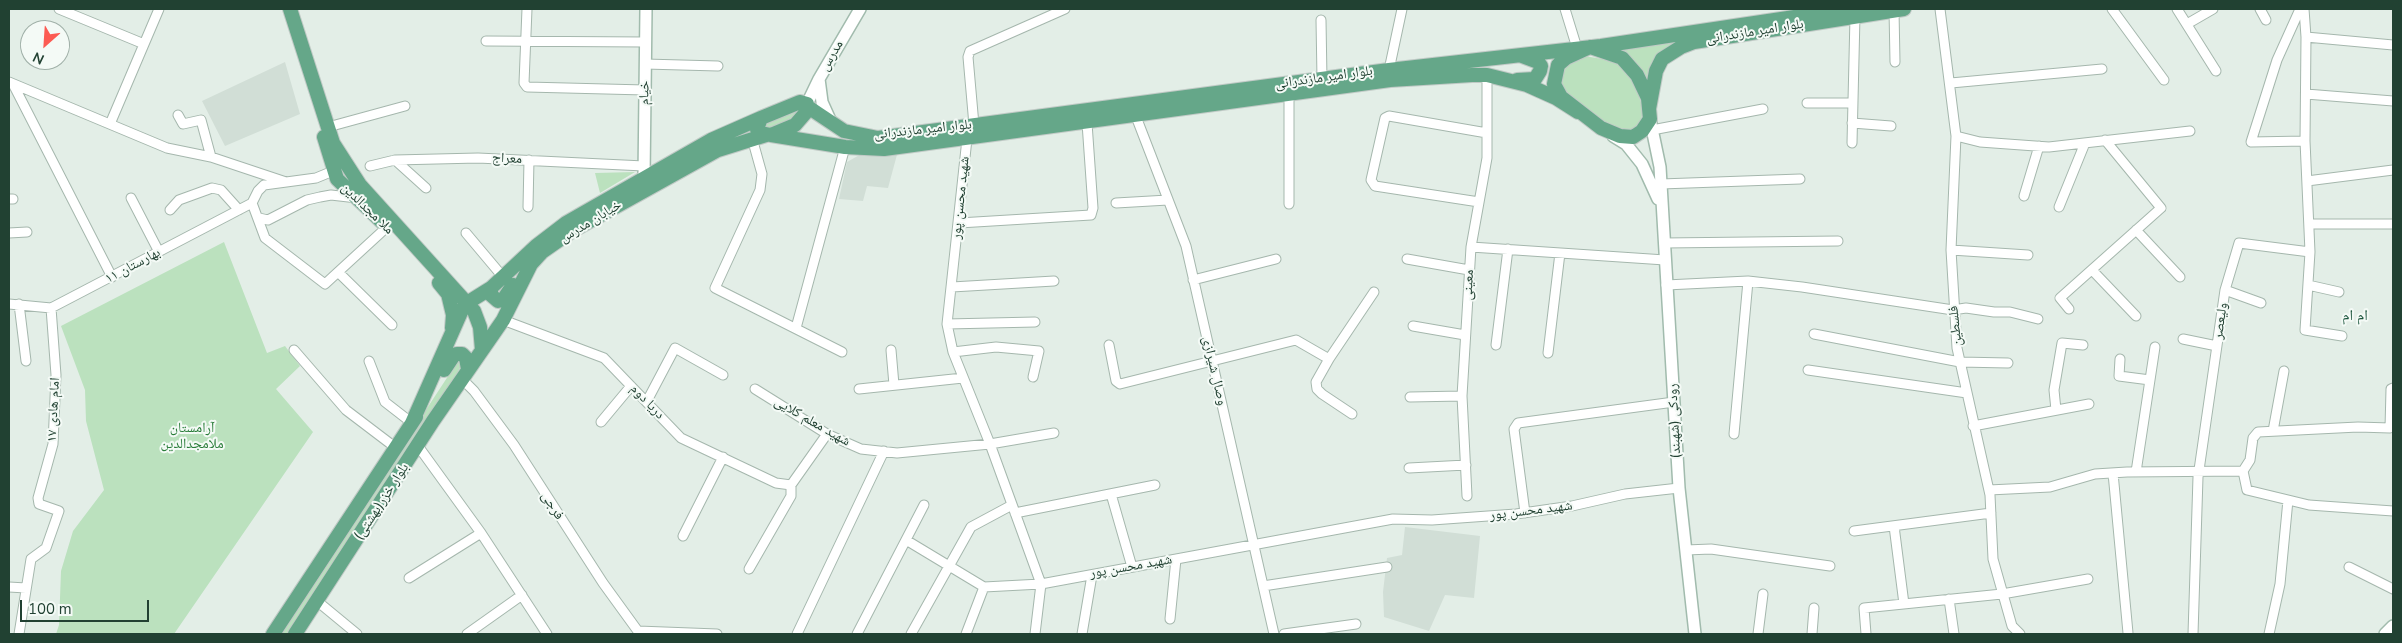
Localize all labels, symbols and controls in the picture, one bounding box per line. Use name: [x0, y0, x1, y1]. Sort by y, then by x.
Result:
street label: بلوار امیر مازندرانی: [1705, 16, 1805, 48]
north arrow: [20, 20, 70, 70]
street label: مدرس: [817, 38, 847, 74]
text: N: [30, 47, 48, 69]
street label: بلوار امیر مازندرانی: [1274, 63, 1374, 93]
street label: خیام: [636, 81, 654, 105]
street label: بلوار امیر مازندرانی: [873, 117, 973, 143]
street label: معراج: [492, 150, 522, 168]
street label: شهید محسن پور: [948, 156, 974, 240]
street label: ملا مجدالدین: [337, 180, 397, 238]
street label: خیابان مدرس: [557, 197, 625, 247]
street label: بهارستان ۱۱: [102, 244, 164, 288]
street label: معینی: [1460, 269, 1478, 301]
street label: ولیعصر: [2210, 302, 2232, 340]
street label: فلسطین: [1946, 305, 1966, 347]
district label: ام ام: [2342, 307, 2368, 325]
street label: وصال شیرازی: [1198, 335, 1230, 407]
street label: امام هادی ۱۷: [44, 377, 64, 443]
street label: دریا دوم: [626, 381, 668, 423]
street label: رودکی (شهبند): [1665, 383, 1685, 459]
street label: شهید معلم کلایی: [771, 393, 853, 451]
park label: آرامستان ملامجدالدین: [160, 421, 224, 454]
street label: بلوار خزر(بهشتی): [351, 460, 413, 544]
street label: فرجی: [537, 489, 567, 523]
street label: شهید محسن پور: [1489, 498, 1573, 524]
street label: شهید محسن پور: [1088, 551, 1174, 583]
scale bar: [22, 590, 151, 622]
text: 100 m: [28, 599, 72, 619]

